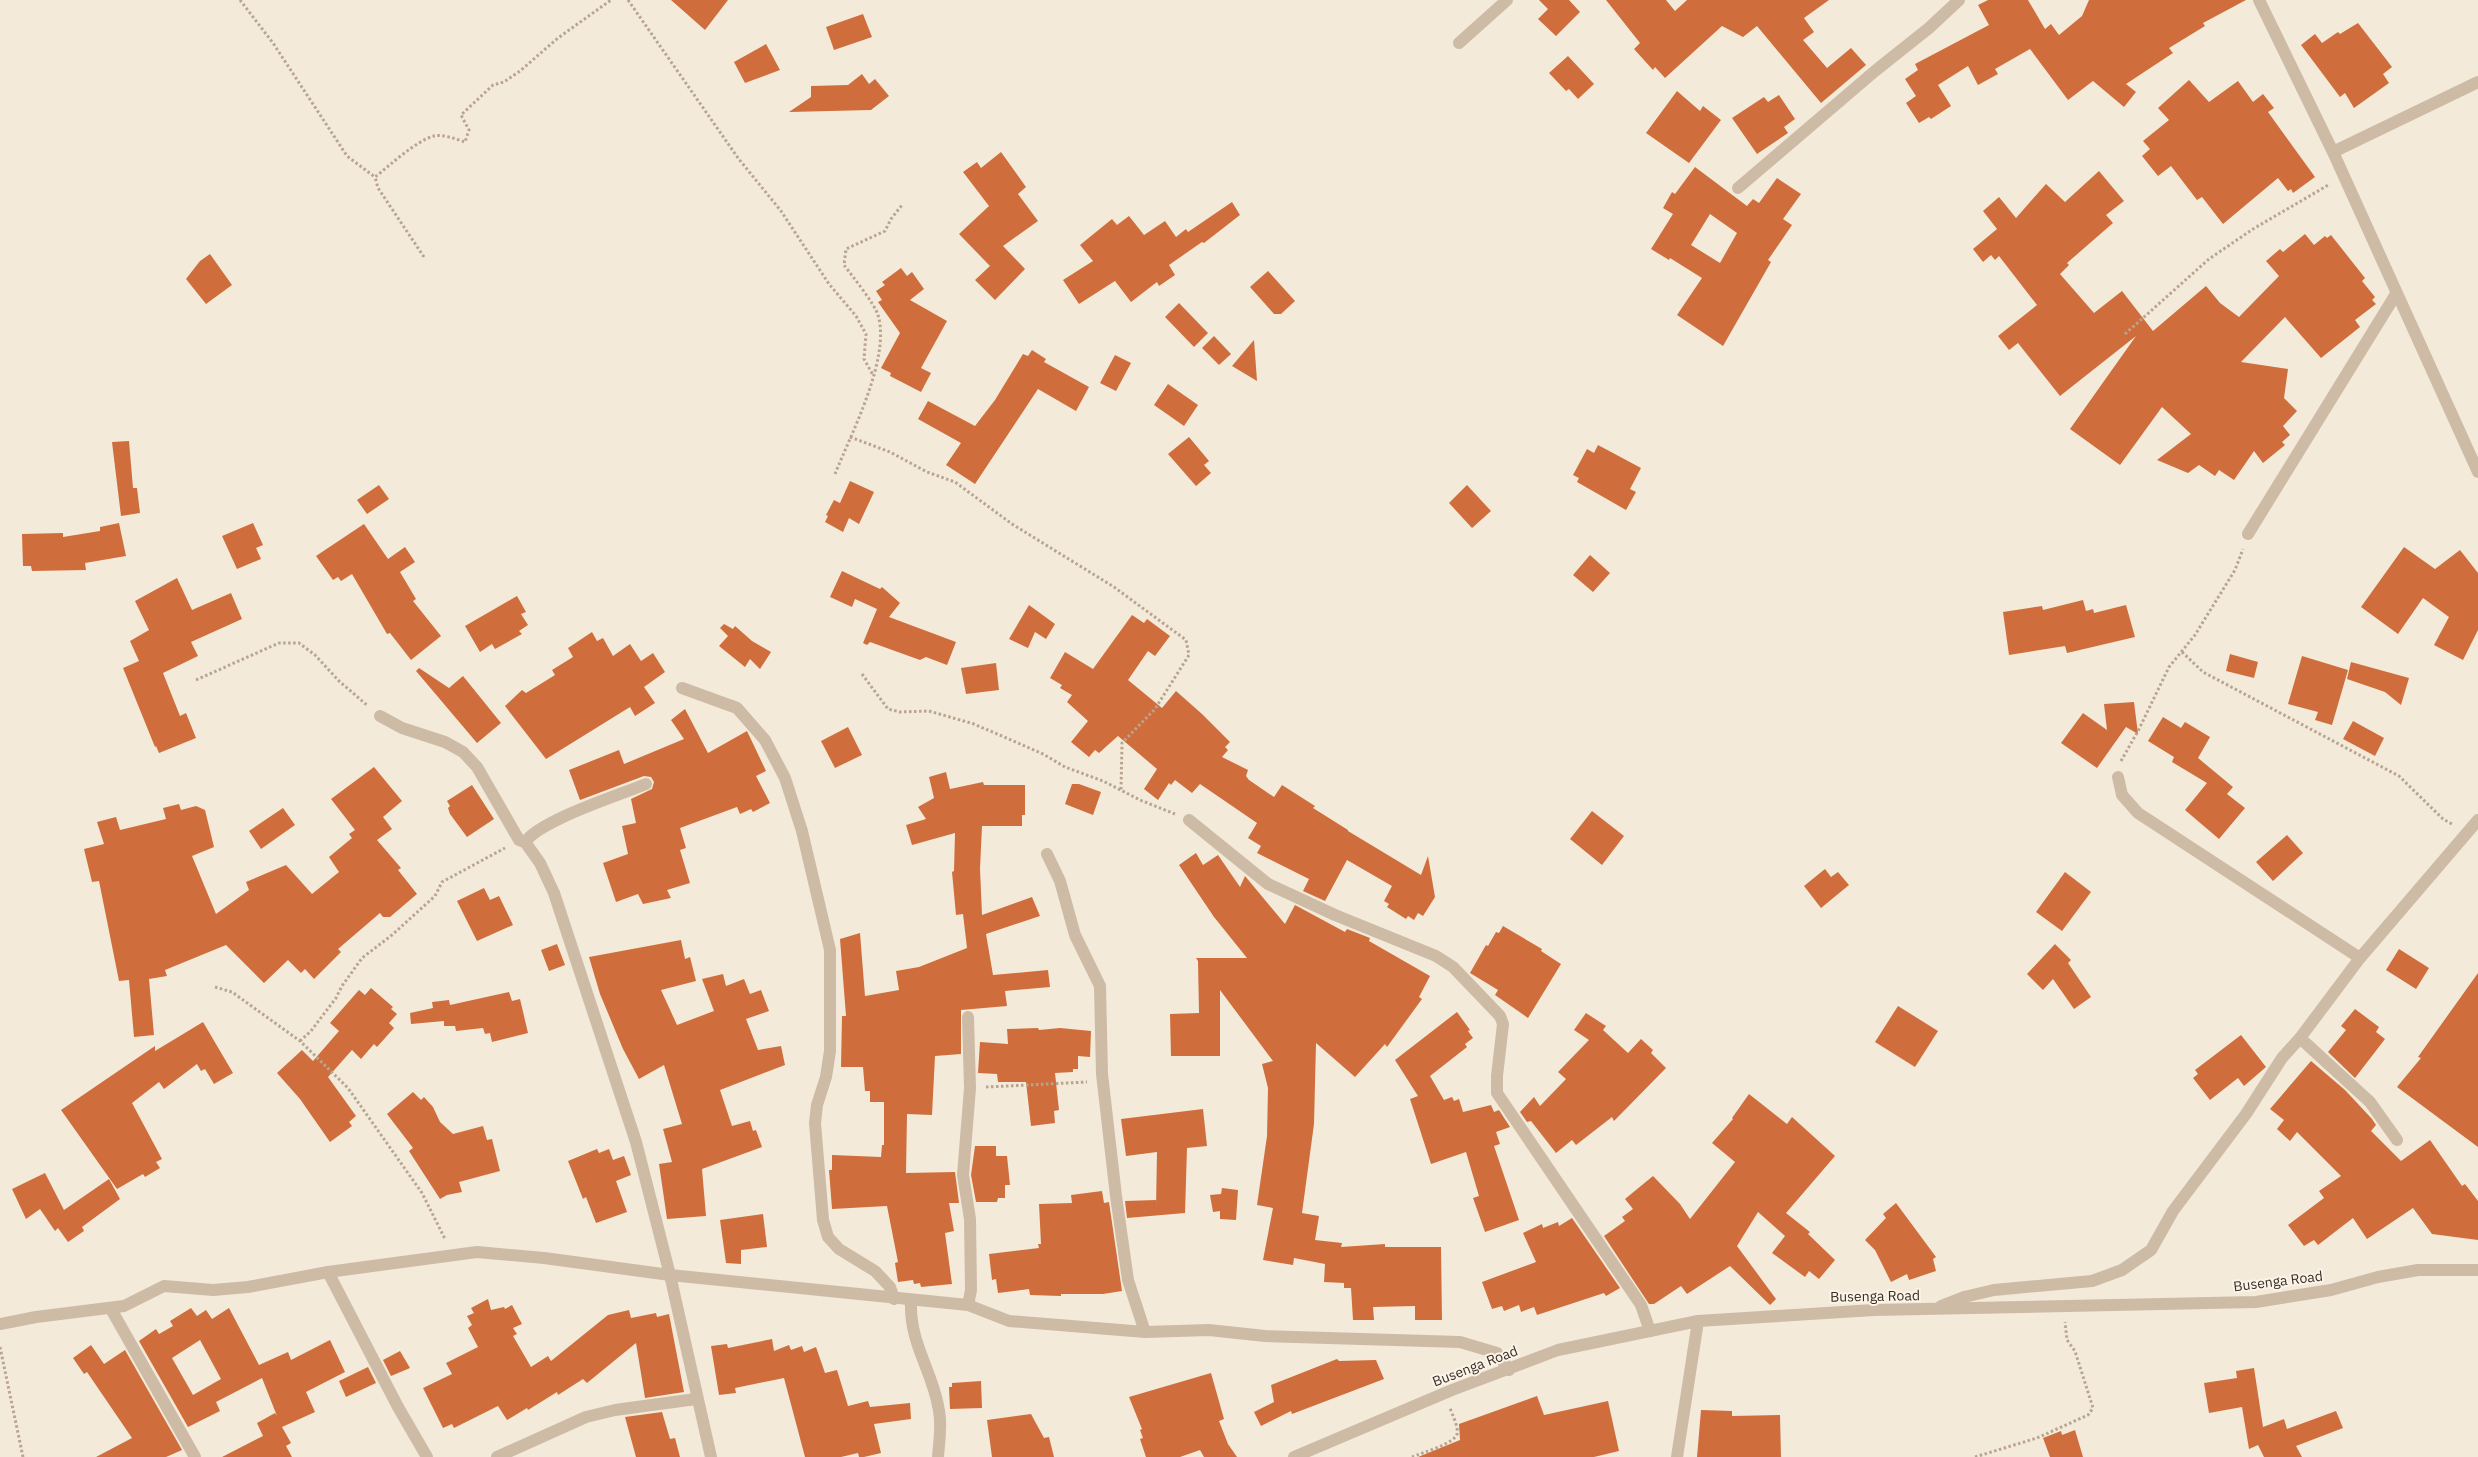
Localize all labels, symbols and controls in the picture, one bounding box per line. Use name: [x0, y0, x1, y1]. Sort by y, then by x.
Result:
street label: Busenga Road: [2232, 1267, 2324, 1295]
street label: Busenga Road: [1830, 1286, 1920, 1306]
street label: Busenga Road: [1430, 1341, 1520, 1391]

